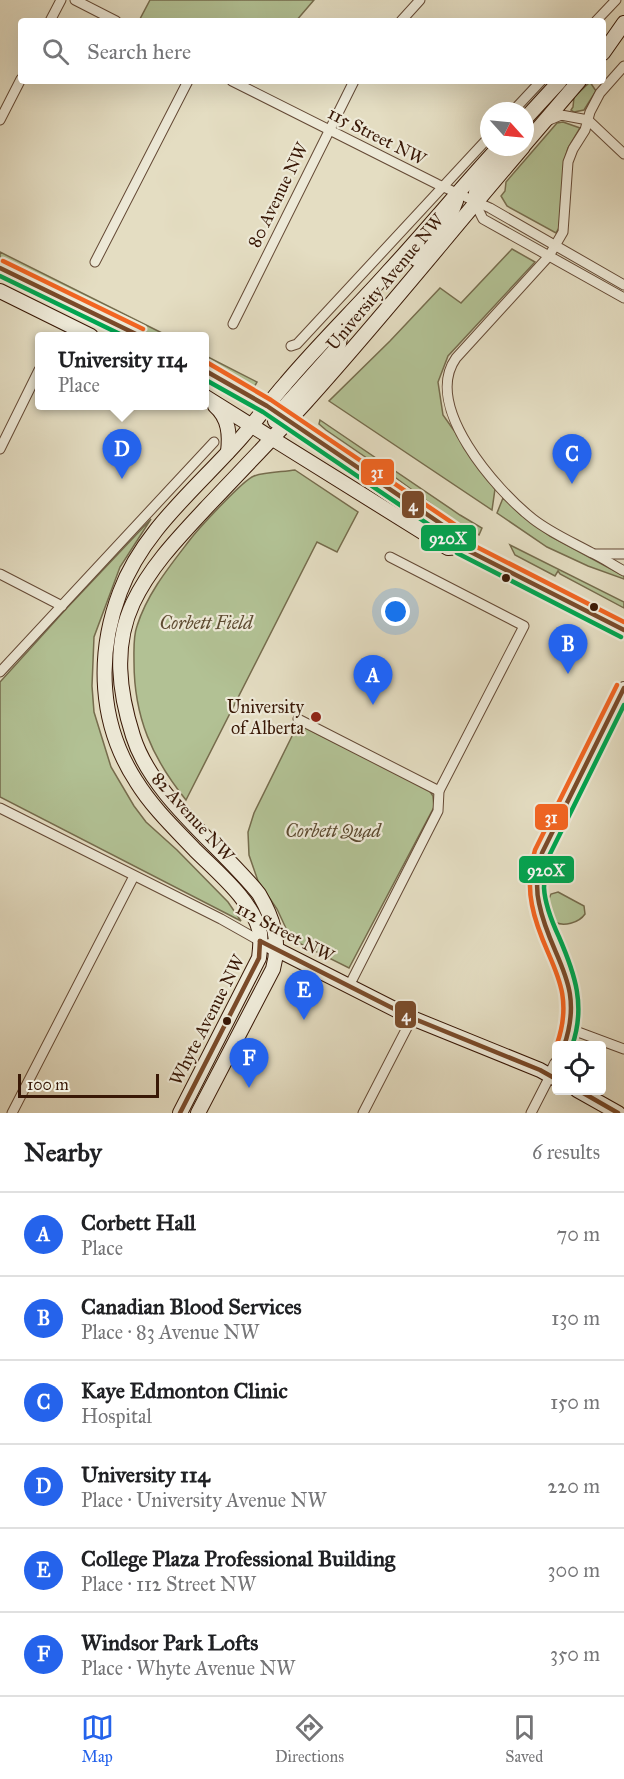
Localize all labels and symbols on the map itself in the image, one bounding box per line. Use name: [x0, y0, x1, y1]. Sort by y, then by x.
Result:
street label: 115 Street NW: [324, 102, 431, 171]
north arrow: [480, 102, 534, 156]
street label: 80 Avenue NW: [243, 138, 313, 251]
street label: University Avenue NW: [322, 209, 449, 355]
pin: D: [102, 430, 142, 479]
pin: C: [552, 434, 592, 484]
line badge: 31: [360, 458, 395, 486]
text: 31: [371, 463, 384, 483]
line badge: 4: [401, 490, 425, 519]
text: 4: [409, 496, 419, 516]
line badge: 920X: [420, 524, 477, 552]
text: 920X: [429, 529, 468, 549]
unlabelled marker: [500, 572, 512, 584]
your location: [381, 597, 410, 626]
unlabelled marker: [588, 601, 600, 613]
park label: Corbett Field: [159, 612, 254, 634]
pin: B: [548, 624, 588, 674]
pin: A: [354, 656, 392, 705]
place label: University of Alberta: [227, 696, 305, 739]
marker: University of Alberta: [309, 710, 323, 724]
street label: 82 Avenue NW: [147, 768, 239, 867]
line badge: 31: [534, 803, 569, 831]
text: 31: [545, 808, 558, 828]
park label: Corbett Quad: [285, 820, 382, 842]
line badge: 920X: [518, 855, 575, 884]
text: 920X: [527, 861, 566, 881]
street label: 112 Street NW: [232, 897, 339, 967]
street label: Whyte Avenue NW: [165, 950, 250, 1089]
pin: E: [284, 970, 324, 1020]
line badge: 4: [394, 1000, 417, 1029]
text: 4: [402, 1006, 412, 1026]
unlabelled marker: [221, 1015, 233, 1027]
pin: F: [230, 1038, 268, 1088]
scale bar: [18, 1071, 159, 1098]

